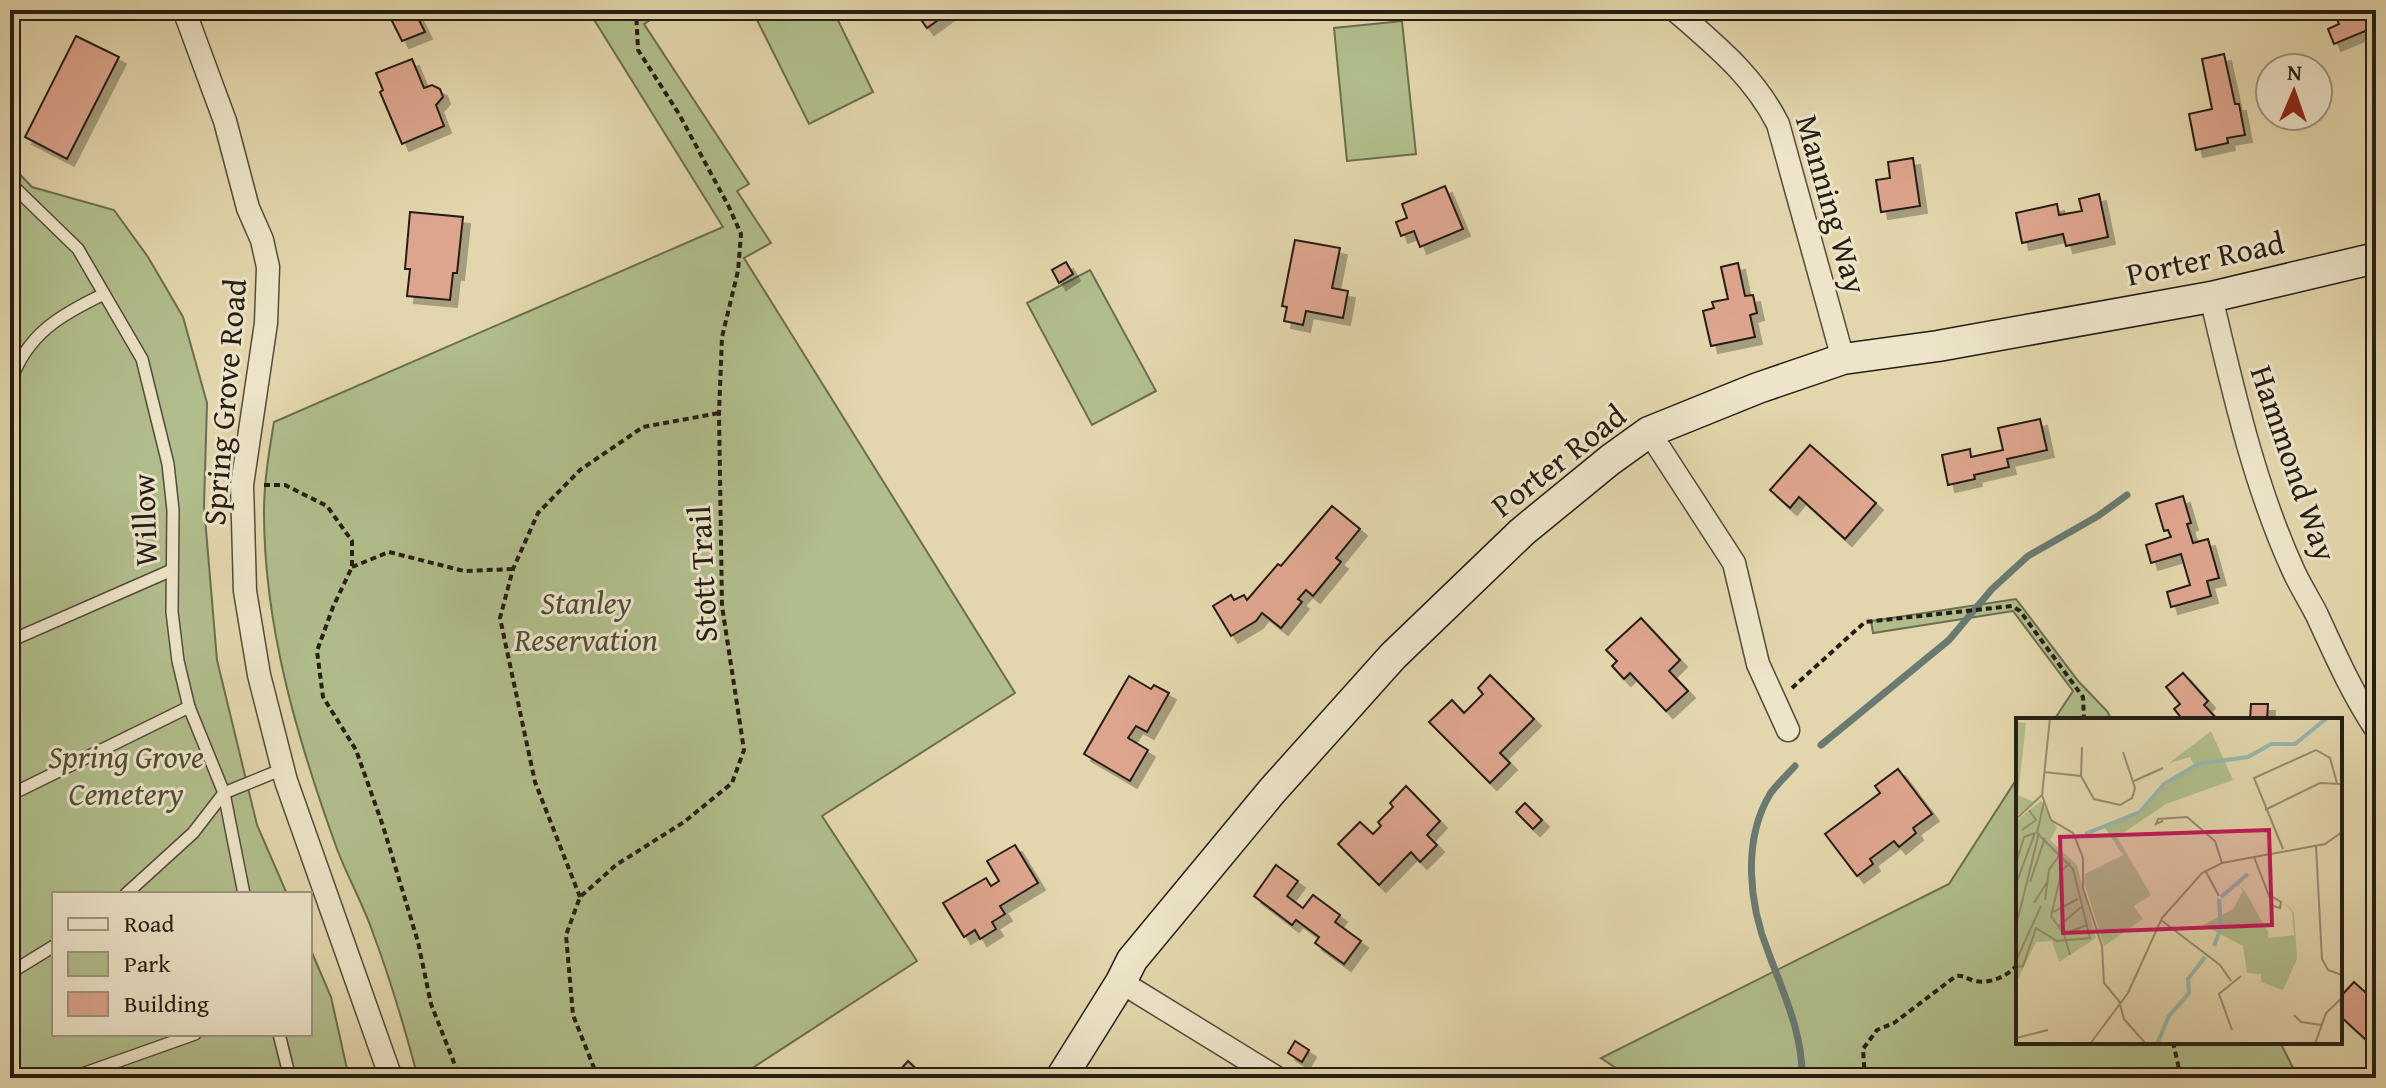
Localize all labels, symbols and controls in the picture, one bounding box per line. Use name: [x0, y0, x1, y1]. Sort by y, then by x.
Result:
north arrow: [2254, 52, 2334, 132]
text: N: [2287, 56, 2303, 88]
street label: Manning Way: [1784, 109, 1880, 299]
street label: Porter Road: [2122, 218, 2288, 298]
street label: Spring Grove Road: [190, 277, 258, 527]
street label: Hammond Way: [2239, 359, 2349, 567]
street label: Porter Road: [1480, 392, 1636, 528]
street label: Willow: [119, 473, 169, 567]
street label: Stott Trail: [675, 504, 729, 644]
park label: Stanley Reservation: [513, 579, 658, 663]
inset map: [2016, 718, 2342, 1044]
park label: Spring Grove Cemetery: [48, 733, 204, 817]
legend: [52, 892, 312, 1036]
text: Road: [124, 906, 174, 941]
text: Park: [124, 946, 171, 981]
text: Building: [124, 986, 209, 1021]

